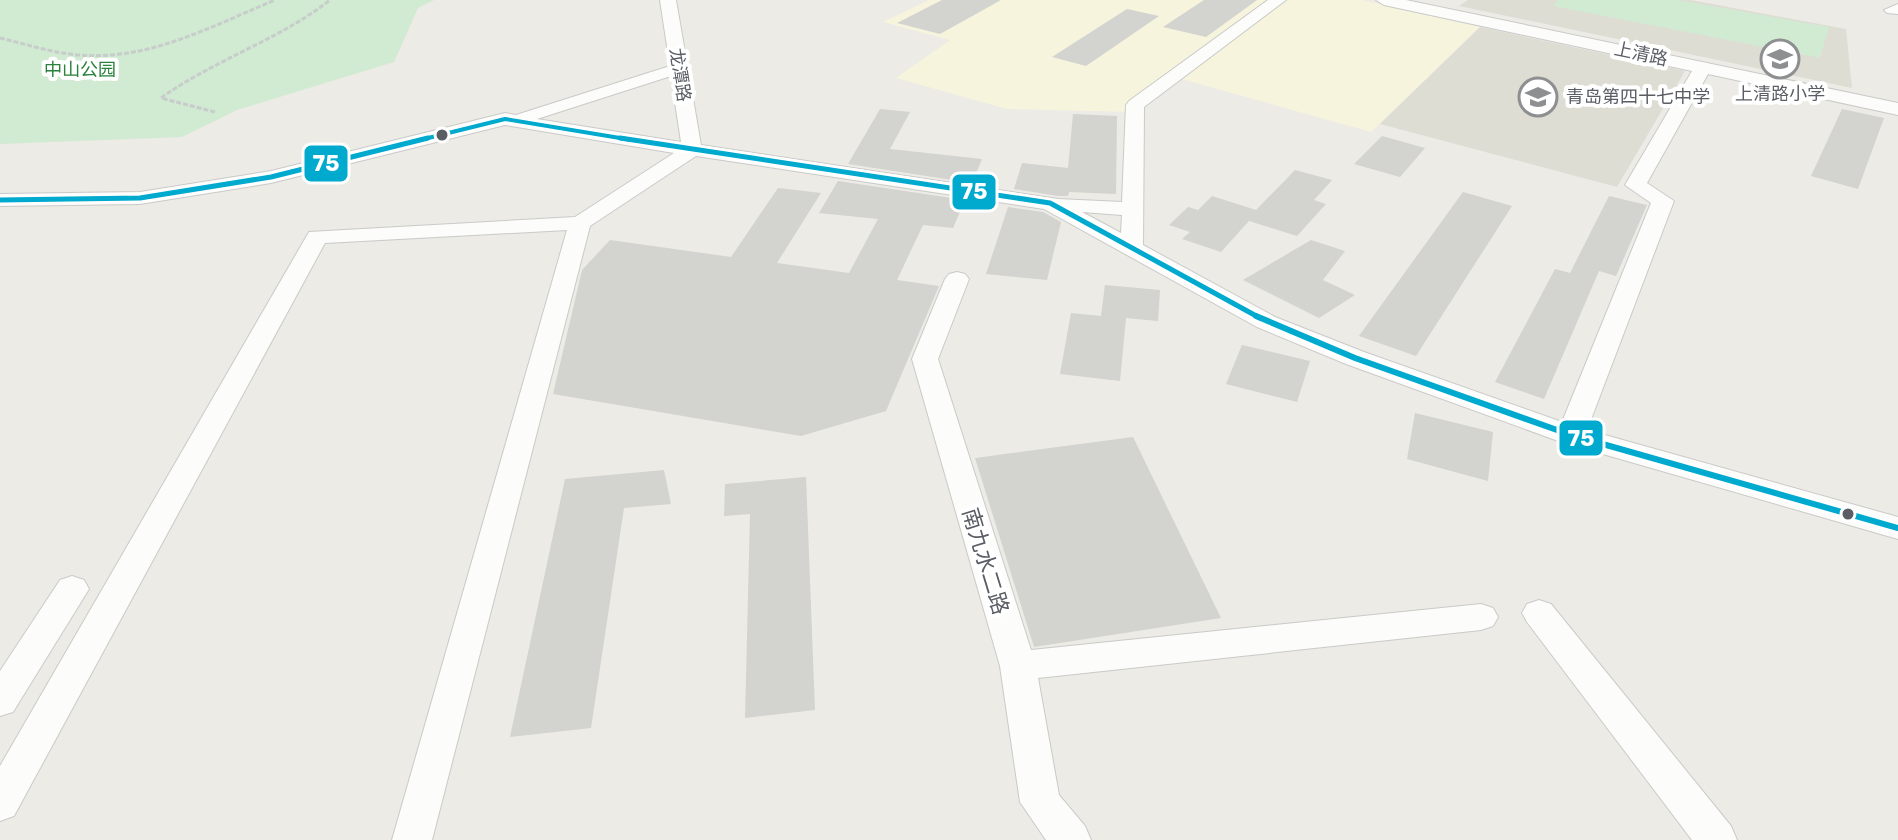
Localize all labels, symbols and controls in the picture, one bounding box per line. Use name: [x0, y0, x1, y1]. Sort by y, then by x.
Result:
street label: 上清路: [1612, 38, 1670, 70]
school or university icon: 上清路小学: [1759, 38, 1801, 80]
street label: 龙潭路: [665, 47, 695, 103]
park label: 中山公园: [44, 59, 116, 81]
school or university icon: 青岛第四十七中学: [1517, 76, 1559, 118]
place label: 上清路小学: [1735, 83, 1825, 105]
place label: 青岛第四十七中学: [1566, 86, 1710, 108]
unlabelled marker: [434, 127, 450, 143]
line badge: 75: [303, 144, 349, 183]
text: 75: [313, 150, 339, 177]
line badge: 75: [951, 173, 997, 211]
text: 75: [961, 178, 987, 205]
line badge: 75: [1558, 419, 1604, 457]
text: 75: [1568, 425, 1594, 452]
street label: 南九水二路: [957, 505, 1015, 618]
unlabelled marker: [1840, 506, 1856, 522]

